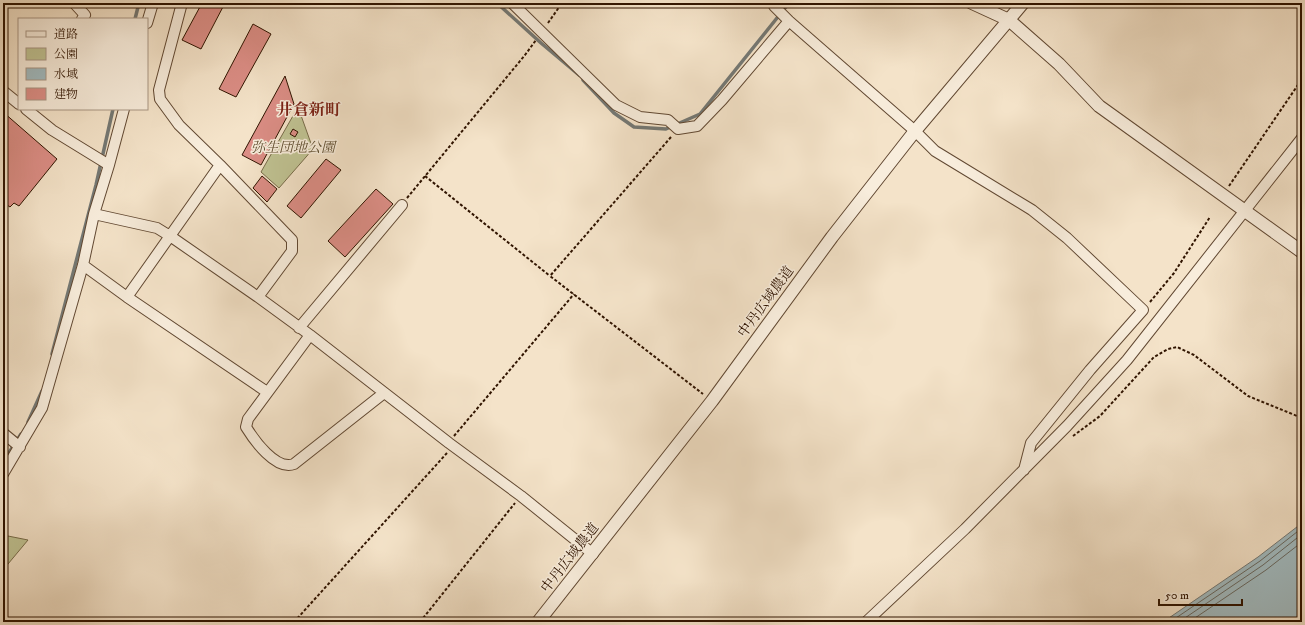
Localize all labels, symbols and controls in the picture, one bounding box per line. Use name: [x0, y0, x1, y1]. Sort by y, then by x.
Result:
legend: [18, 18, 148, 110]
text: 道路: [54, 27, 78, 42]
text: 公園: [54, 47, 78, 62]
text: 水域: [54, 67, 78, 82]
text: 建物: [54, 87, 78, 102]
district label: 井倉新町: [277, 100, 341, 120]
park label: 弥生団地公園: [251, 139, 337, 157]
street label: 中丹広域農道: [734, 263, 798, 341]
street label: 中丹広域農道: [537, 519, 603, 597]
scale bar: [1159, 581, 1242, 607]
text: 50 m: [1165, 588, 1189, 603]

